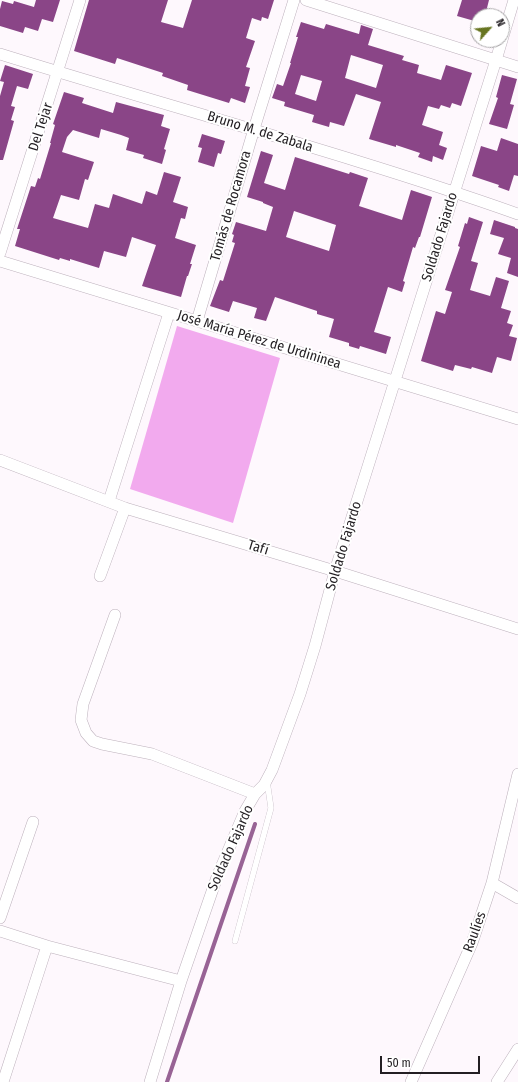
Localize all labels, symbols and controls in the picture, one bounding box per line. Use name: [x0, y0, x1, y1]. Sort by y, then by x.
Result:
north arrow: [470, 8, 510, 48]
text: N: [493, 17, 508, 29]
street label: Del Tejar: [25, 101, 57, 153]
street label: Bruno M. de Zabala: [205, 108, 315, 156]
street label: Tomás de Rocamora: [207, 149, 255, 263]
street label: Soldado Fajardo: [418, 190, 462, 284]
street label: José María Pérez de Urdininea: [175, 307, 343, 373]
street label: Soldado Fajardo: [322, 499, 366, 593]
street label: Tafí: [245, 537, 271, 559]
street label: Soldado Fajardo: [205, 802, 257, 894]
street label: Raulíes: [460, 909, 490, 955]
scale bar: [382, 1048, 482, 1074]
text: 50 m: [387, 1056, 411, 1070]

